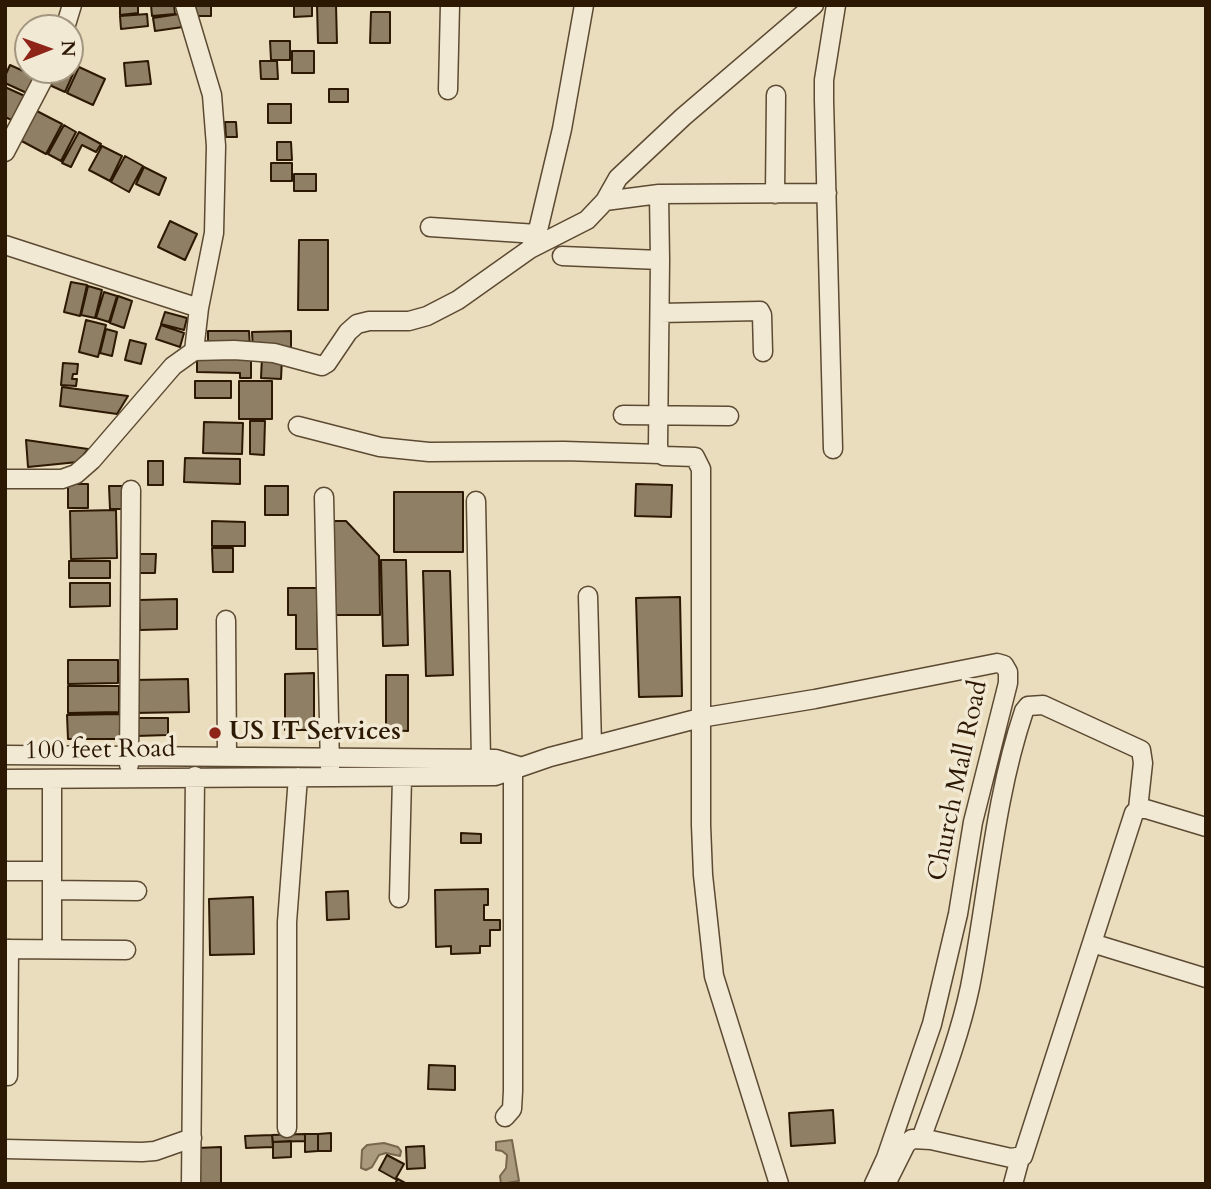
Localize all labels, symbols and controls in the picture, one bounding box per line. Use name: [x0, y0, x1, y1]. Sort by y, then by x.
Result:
north arrow: [14, 14, 84, 84]
text: N: [55, 40, 81, 57]
street label: Church Mall Road: [923, 678, 995, 884]
place label: US IT Services: [229, 717, 401, 749]
marker: US IT Services: [207, 725, 223, 741]
street label: 100 feet Road: [24, 734, 176, 768]

